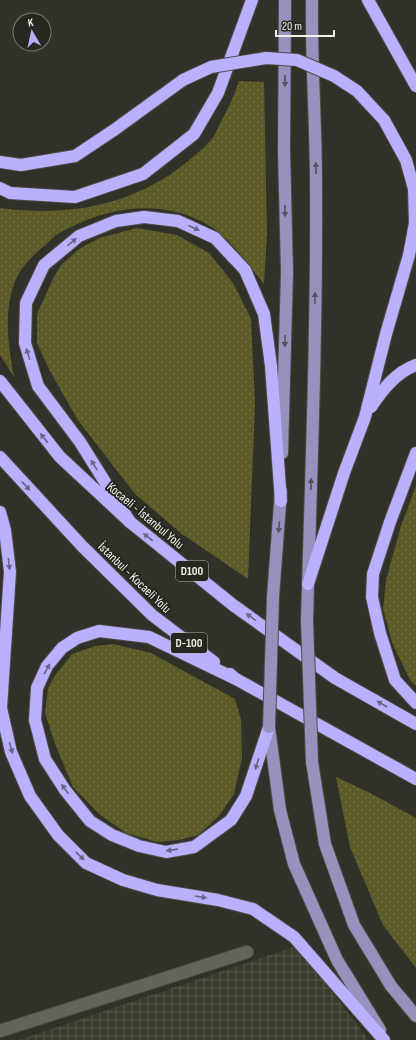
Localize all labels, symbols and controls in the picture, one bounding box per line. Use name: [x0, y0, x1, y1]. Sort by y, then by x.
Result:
north arrow: [12, 12, 52, 52]
scale bar: [276, 12, 334, 38]
text: K: [27, 16, 35, 29]
text: 20 m: [282, 19, 302, 34]
one-way arrow: [282, 75, 288, 88]
one-way arrow: [313, 161, 319, 174]
one-way arrow: [282, 205, 289, 217]
one-way arrow: [189, 225, 200, 231]
one-way arrow: [66, 238, 77, 246]
one-way arrow: [312, 291, 318, 304]
one-way arrow: [282, 335, 288, 348]
one-way arrow: [25, 348, 31, 360]
one-way arrow: [40, 432, 49, 443]
one-way arrow: [90, 460, 98, 470]
street label: Kocaeli - İstanbul Yolu: [104, 478, 188, 553]
one-way arrow: [307, 478, 314, 490]
one-way arrow: [21, 481, 31, 491]
one-way arrow: [275, 521, 282, 533]
one-way arrow: [143, 532, 154, 541]
street label: İstanbul - Kocaeli Yolu: [94, 538, 175, 617]
one-way arrow: [6, 558, 12, 570]
road number: D100: [176, 561, 208, 581]
one-way arrow: [245, 613, 256, 621]
road number: D-100: [171, 633, 207, 653]
one-way arrow: [43, 663, 50, 675]
one-way arrow: [376, 701, 388, 708]
one-way arrow: [8, 743, 14, 755]
one-way arrow: [254, 758, 260, 770]
one-way arrow: [61, 784, 69, 794]
one-way arrow: [166, 847, 178, 853]
one-way arrow: [75, 852, 85, 861]
one-way arrow: [195, 894, 207, 900]

